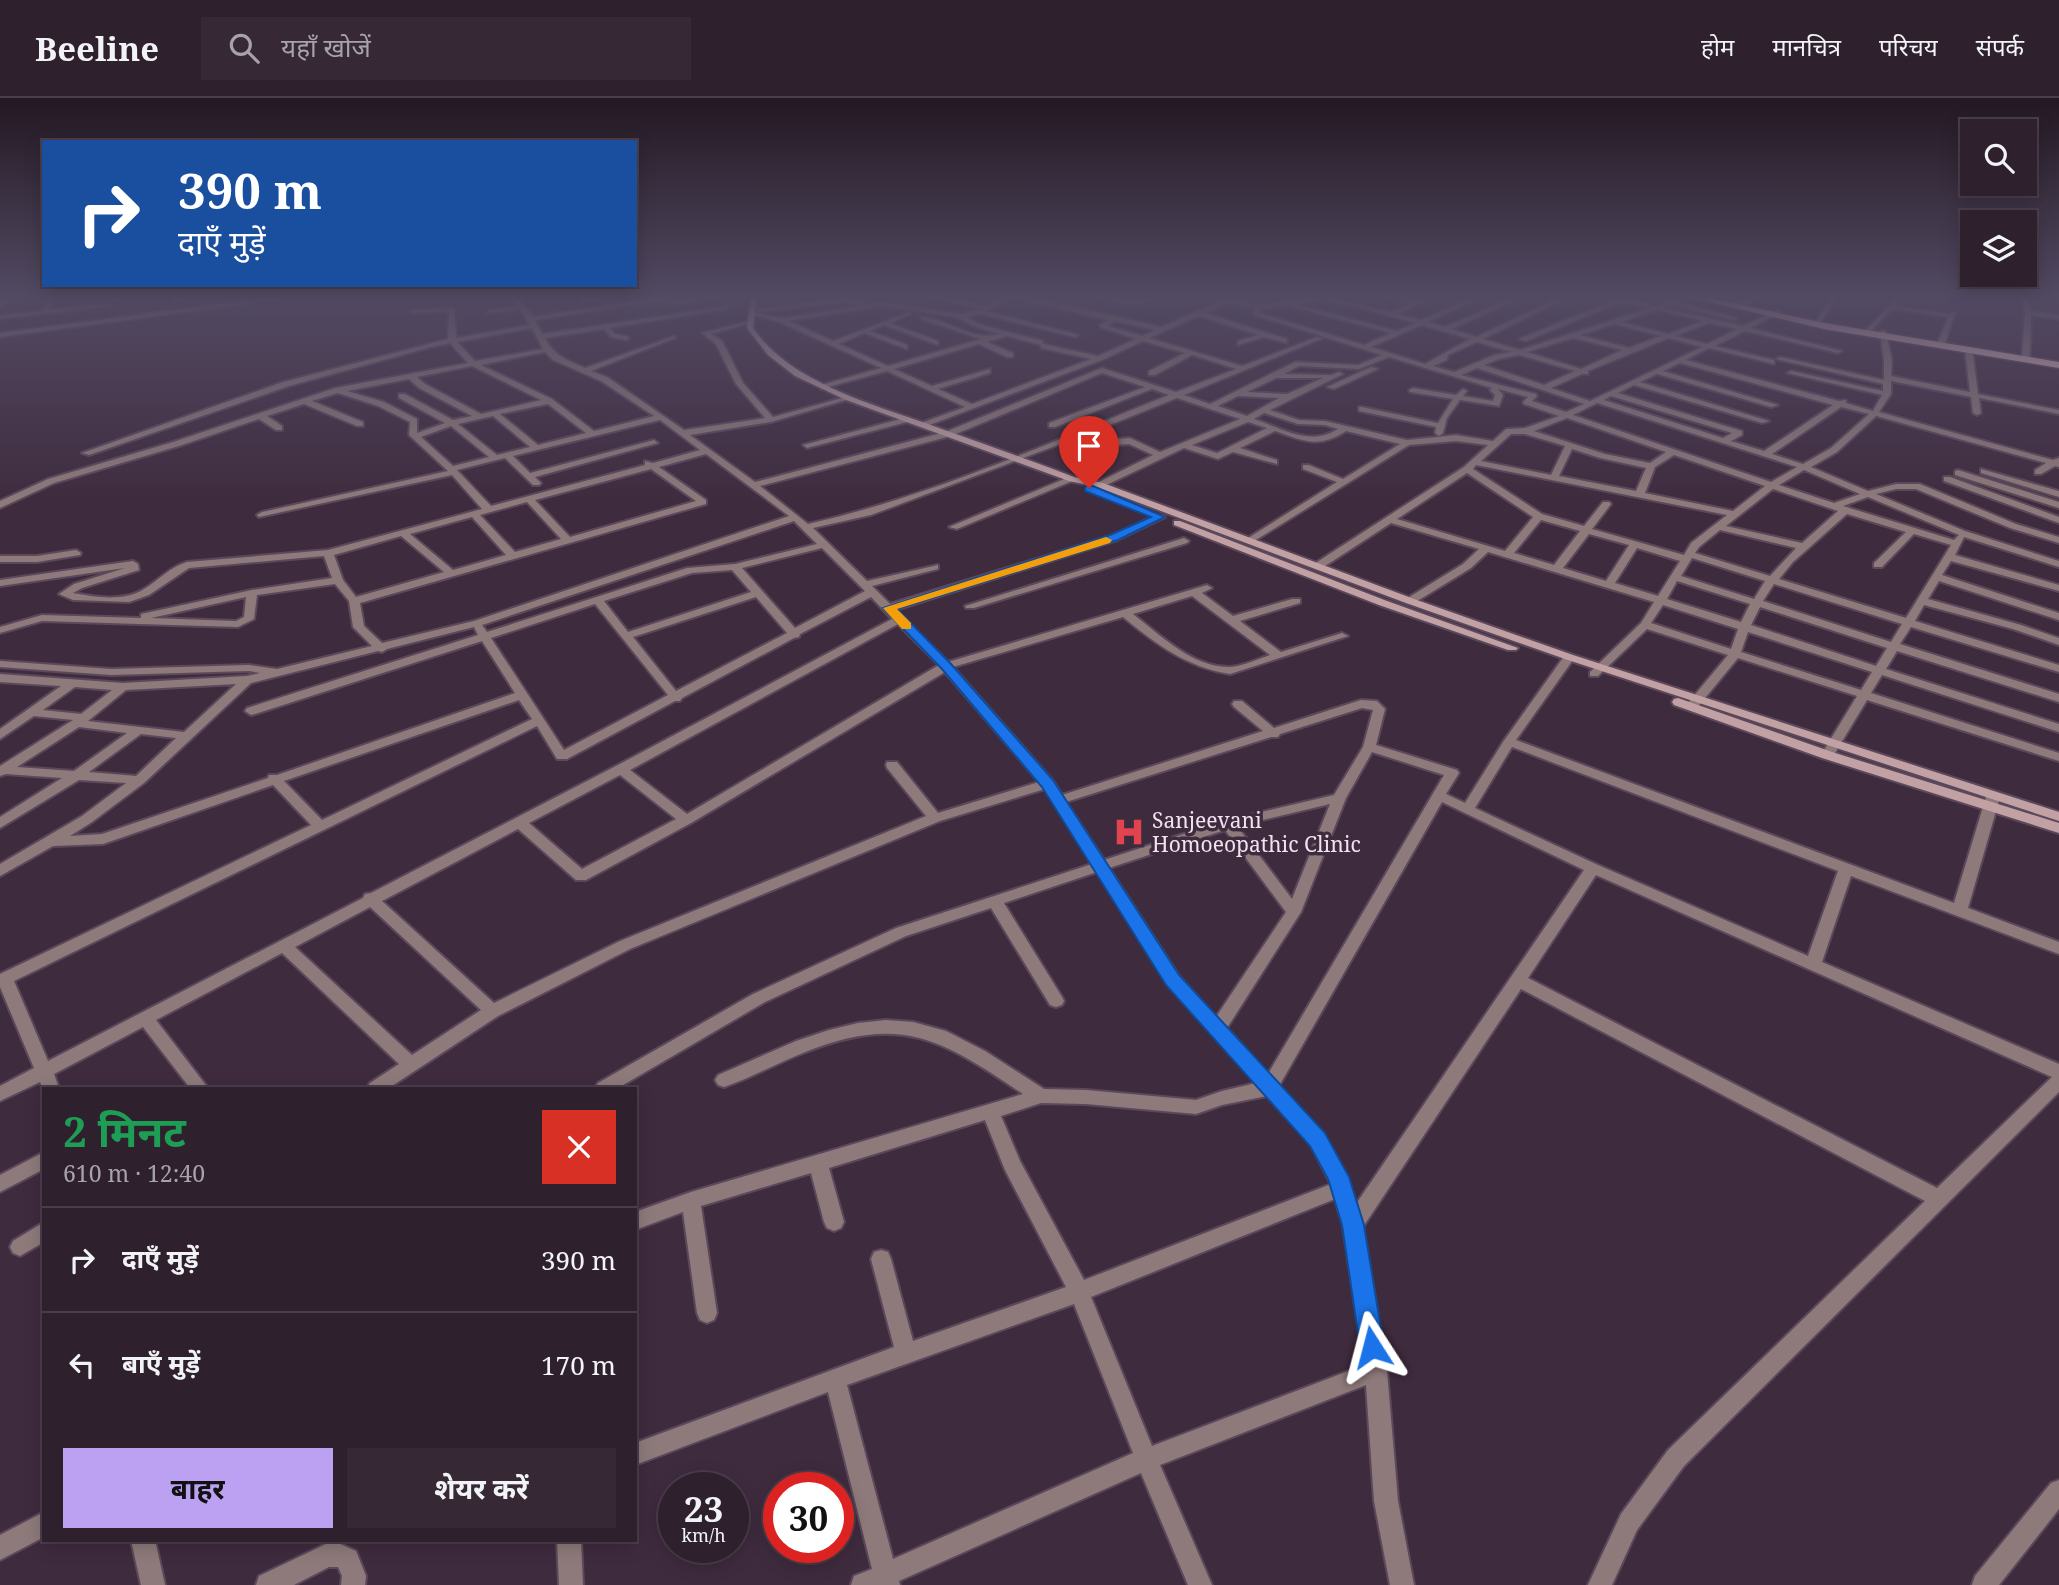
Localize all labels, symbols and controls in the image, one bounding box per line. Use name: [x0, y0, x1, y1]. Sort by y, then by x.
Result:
search box: [201, 17, 691, 80]
text: Beeline: [35, 26, 159, 71]
icon: search: [225, 29, 263, 67]
text: यहाँ खोजें: [281, 29, 371, 65]
text: होम: [1701, 30, 1734, 63]
text: मानचित्र: [1772, 30, 1841, 63]
text: परिचय: [1879, 30, 1938, 63]
text: संपर्क: [1976, 30, 2024, 63]
map controls: [1960, 119, 2037, 287]
button: search: [1960, 119, 2037, 196]
text: 390 m: [178, 157, 322, 223]
icon: right: [63, 168, 154, 259]
button: layers: [1960, 210, 2037, 287]
text: दाएँ मुड़ें: [178, 220, 266, 263]
pin: [1059, 416, 1119, 488]
icon: arrive: [1070, 427, 1108, 465]
place label: Sanjeevani Homoeopathic Clinic: [1152, 806, 1361, 858]
hospital icon: Sanjeevani Homoeopathic Clinic: [1112, 815, 1146, 849]
text: 2 मिनट: [63, 1102, 186, 1159]
button: close: [542, 1110, 616, 1184]
text: 610 m · 12:40: [63, 1157, 205, 1189]
text: दाएँ मुड़ें: [122, 1240, 199, 1276]
icon: right: [63, 1241, 101, 1279]
text: 390 m: [541, 1242, 616, 1278]
position arrow: [1335, 1310, 1409, 1384]
text: बाएँ मुड़ें: [122, 1345, 200, 1381]
icon: left: [63, 1346, 101, 1384]
text: 170 m: [541, 1347, 616, 1383]
button: बाहर: [63, 1448, 333, 1528]
button: शेयर करें: [347, 1448, 616, 1528]
speed limit sign: 30: [763, 1472, 854, 1563]
text: 23: [684, 1485, 723, 1532]
text: km/h: [681, 1523, 726, 1547]

